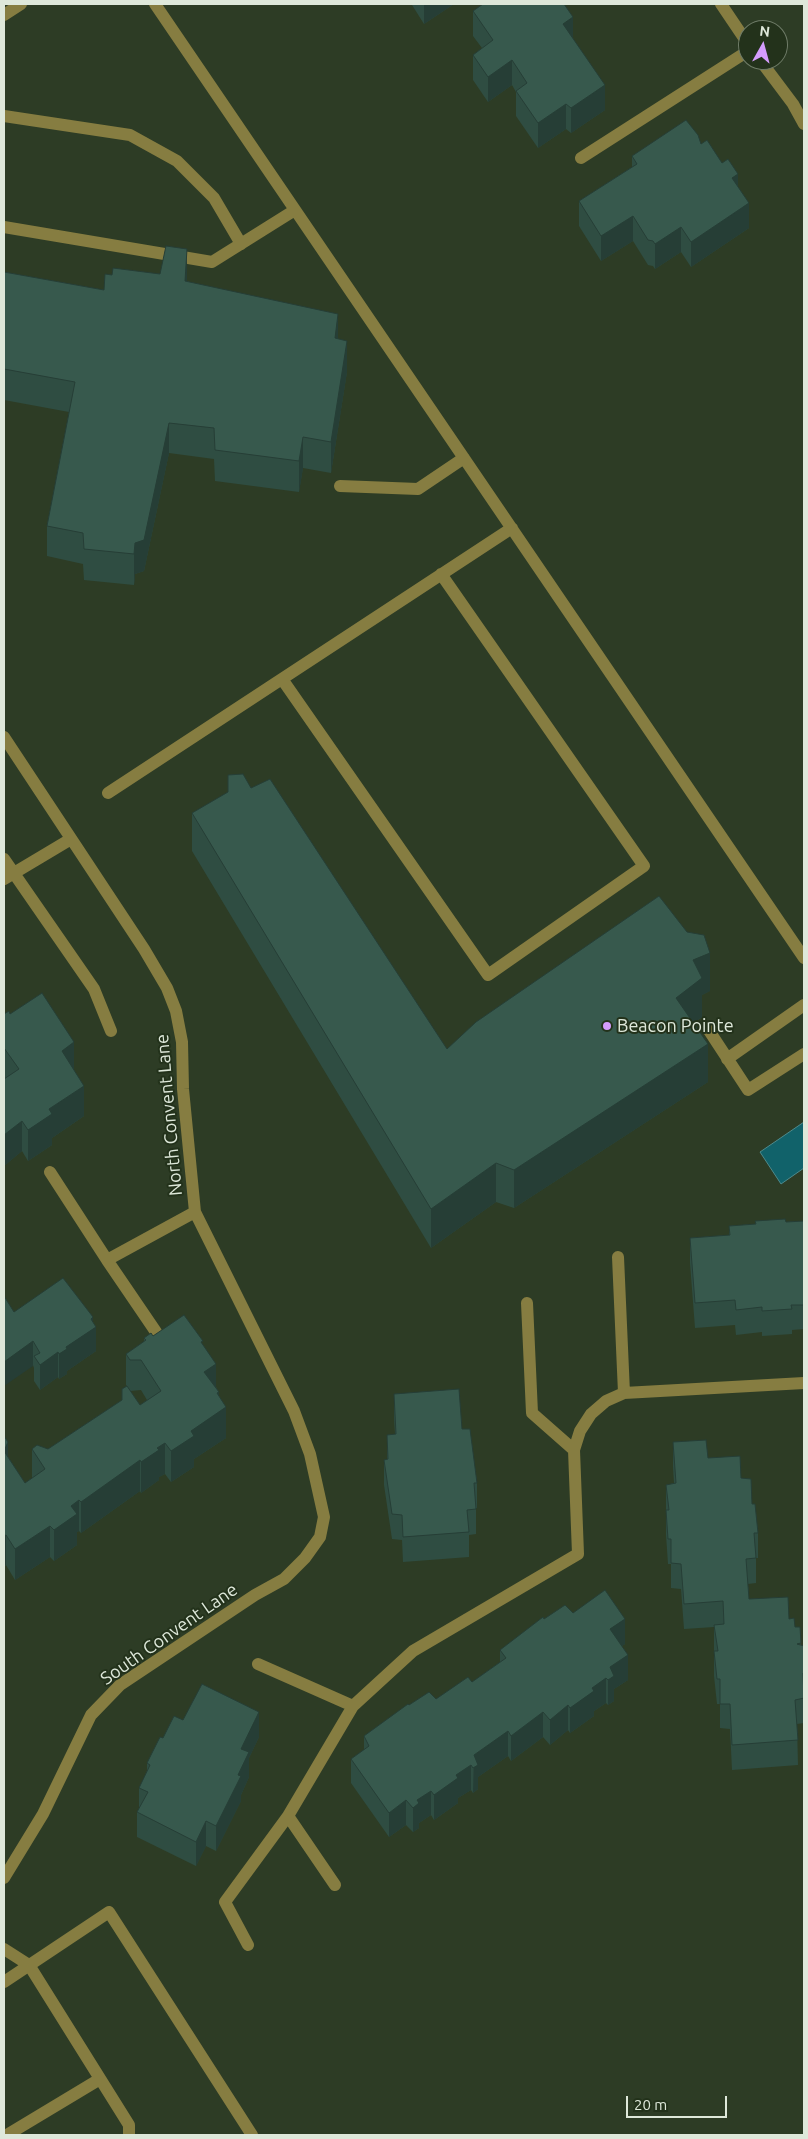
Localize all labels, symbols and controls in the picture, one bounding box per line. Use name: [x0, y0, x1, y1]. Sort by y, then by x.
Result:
north arrow: [738, 20, 788, 70]
text: N: [759, 23, 771, 40]
place label: Beacon Pointe: [617, 1015, 734, 1037]
marker: Beacon Pointe: [601, 1020, 613, 1032]
street label: North Convent Lane: [151, 1033, 187, 1197]
street label: South Convent Lane: [96, 1579, 242, 1689]
scale bar: [628, 2086, 729, 2118]
text: 20 m: [634, 2096, 667, 2113]

